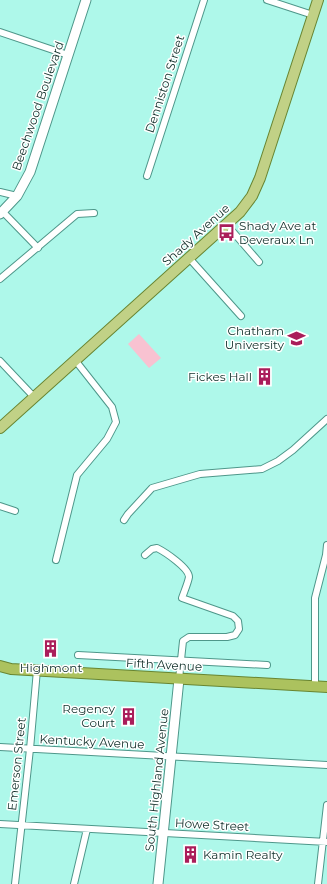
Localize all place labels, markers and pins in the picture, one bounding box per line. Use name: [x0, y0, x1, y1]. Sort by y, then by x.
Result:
place label: Shady Ave at Deveraux Ln: [239, 218, 316, 247]
bus stop icon: Shady Ave at Deveraux Ln: [216, 223, 236, 243]
place label: Chatham University: [225, 323, 284, 352]
school or university icon: Chatham University: [287, 328, 307, 348]
building icon: Fickes Hall: [255, 367, 275, 387]
place label: Fickes Hall: [188, 369, 252, 384]
building icon: Highmont: [41, 639, 61, 659]
place label: Highmont: [20, 660, 82, 675]
place label: Regency Court: [62, 701, 115, 730]
building icon: Regency Court: [118, 706, 138, 726]
building icon: Kamin Realty: [180, 845, 200, 865]
place label: Kamin Realty: [203, 847, 283, 862]

